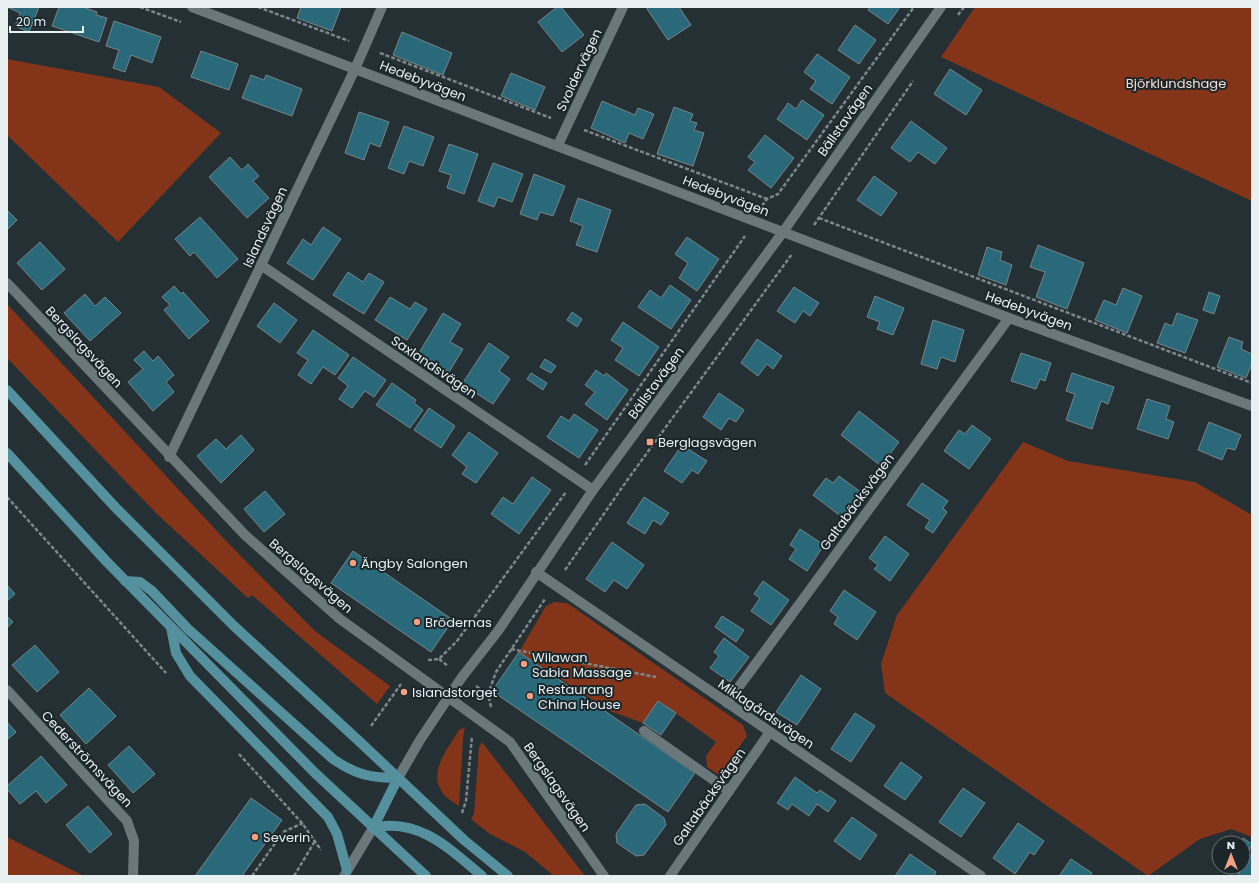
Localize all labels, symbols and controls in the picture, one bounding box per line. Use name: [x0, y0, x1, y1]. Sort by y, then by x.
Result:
scale bar: [10, 8, 83, 34]
text: 20 m: [16, 13, 46, 30]
street label: Svoldervägen: [552, 25, 606, 115]
street label: Hedebyvägen: [377, 56, 469, 106]
park label: Björklundshage: [1126, 74, 1226, 93]
street label: Bällstavägen: [813, 80, 877, 160]
street label: Hedebyvägen: [680, 171, 772, 221]
street label: Islandsvägen: [238, 184, 292, 270]
street label: Hedebyvägen: [983, 286, 1075, 336]
street label: Bergslagsvägen: [41, 302, 127, 392]
street label: Saxlandsvägen: [387, 331, 481, 403]
street label: Bällstavägen: [623, 343, 689, 423]
place label: Berglagsvägen: [658, 433, 756, 452]
marker: Berglagsvägen: [645, 437, 655, 447]
street label: Galtabäcksvägen: [815, 450, 899, 554]
street label: Bergslagsvägen: [265, 534, 357, 618]
place label: Ängby Salongen: [361, 554, 468, 573]
marker: Ängby Salongen: [348, 558, 358, 568]
place label: Brödernas: [425, 613, 492, 632]
marker: Brödernas: [412, 617, 422, 627]
place label: Wilawan Sabia Massage: [532, 648, 632, 682]
marker: Wilawan Sabia Massage: [519, 659, 529, 669]
street label: Miklagårdsvägen: [714, 675, 818, 753]
place label: Restaurang China House: [538, 680, 621, 714]
place label: Islandstorget: [412, 683, 498, 702]
marker: Islandstorget: [399, 687, 409, 697]
marker: Restaurang China House: [525, 691, 535, 701]
street label: Cederströmsvägen: [37, 706, 137, 812]
street label: Bergslagsvägen: [519, 738, 595, 836]
street label: Galtabäcksvägen: [668, 744, 750, 850]
place label: Severin: [263, 828, 310, 847]
marker: Severin: [250, 832, 260, 842]
north arrow: [1211, 835, 1251, 875]
text: N: [1227, 837, 1235, 853]

